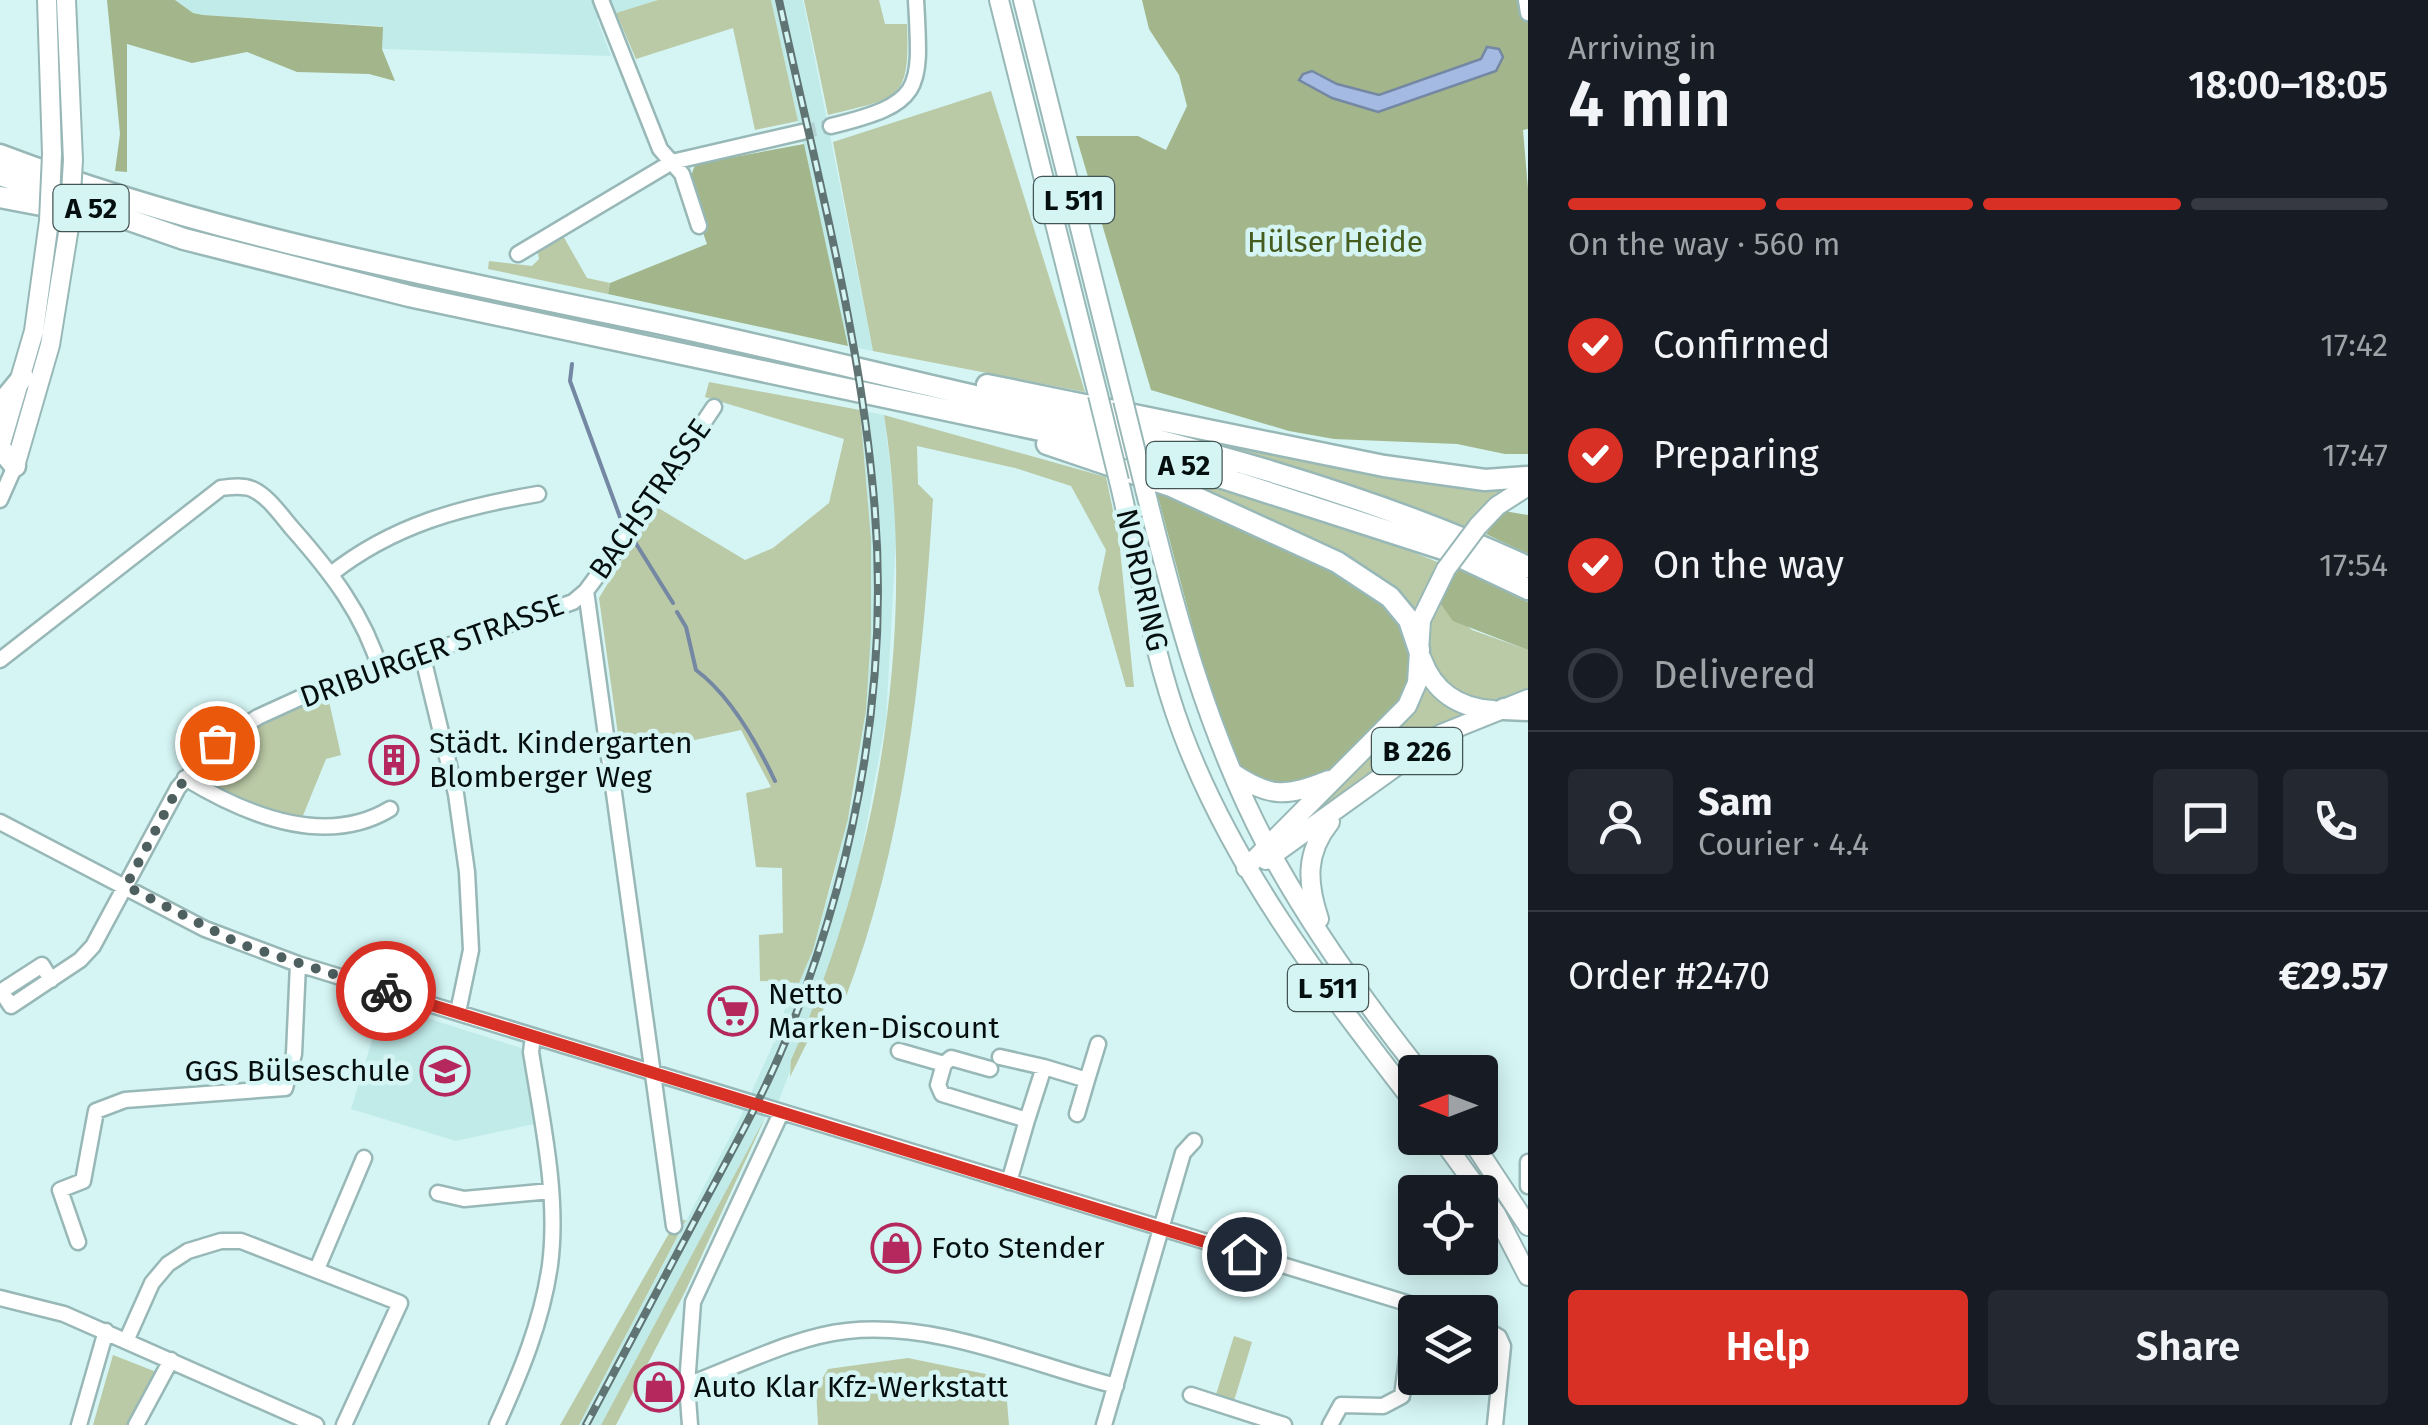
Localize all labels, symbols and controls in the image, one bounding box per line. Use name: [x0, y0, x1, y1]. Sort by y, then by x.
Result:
text: Arriving in: [1568, 29, 1716, 67]
text: 18:00–18:05: [2188, 62, 2388, 108]
text: 4 min: [1568, 65, 1731, 143]
road number: L 511: [1034, 177, 1114, 223]
road number: A 52: [54, 185, 128, 231]
park label: Hülser Heide: [1247, 224, 1423, 260]
text: On the way · 560 m: [1568, 225, 1840, 263]
icon: check: [1568, 318, 1623, 373]
text: Confirmed: [1653, 322, 1831, 368]
text: 17:42: [2320, 326, 2388, 364]
street label: BACHSTRASSE: [582, 412, 718, 586]
icon: check: [1568, 428, 1623, 483]
text: Preparing: [1653, 432, 1819, 478]
text: 17:47: [2322, 436, 2388, 474]
road number: A 52: [1146, 442, 1222, 488]
street label: NORDRING: [1108, 505, 1176, 655]
icon: check: [1568, 538, 1623, 593]
text: On the way: [1653, 542, 1844, 588]
text: 17:54: [2319, 546, 2388, 584]
street label: DRIBURGER STRASSE: [295, 586, 569, 716]
text: Delivered: [1653, 652, 1816, 698]
pin: [175, 701, 260, 786]
icon: bag: [190, 716, 245, 771]
place label: Städt. Kindergarten Blomberger Weg: [429, 725, 693, 795]
road number: B 226: [1372, 728, 1462, 774]
building icon: Städt. Kindergarten Blomberger Weg: [368, 734, 420, 786]
button: person: [1568, 769, 1673, 874]
button: chat: [2153, 769, 2258, 874]
button: phone: [2283, 769, 2388, 874]
text: Sam: [1698, 779, 1773, 825]
text: Courier · 4.4: [1698, 825, 1869, 863]
courier: [336, 941, 436, 1041]
text: Order #2470: [1568, 953, 1770, 999]
text: €29.57: [2279, 953, 2388, 999]
icon: bike: [359, 964, 414, 1019]
road number: L 511: [1288, 965, 1368, 1011]
place label: Netto Marken-Discount: [768, 976, 999, 1046]
supermarket icon: Netto Marken-Discount: [707, 985, 759, 1037]
school or university icon: GGS Bülseschule: [419, 1045, 471, 1097]
place label: GGS Bülseschule: [185, 1053, 410, 1089]
north arrow: [1398, 1055, 1498, 1155]
map controls: [1398, 1055, 1498, 1395]
button: locate: [1398, 1175, 1498, 1275]
pin: [1202, 1212, 1287, 1297]
shop icon: Foto Stender: [870, 1222, 922, 1274]
icon: home: [1217, 1227, 1272, 1282]
place label: Foto Stender: [931, 1230, 1105, 1266]
button: Help: [1568, 1290, 1968, 1405]
button: Share: [1988, 1290, 2388, 1405]
button: layers: [1398, 1295, 1498, 1395]
shop icon: Auto Klar Kfz-Werkstatt: [633, 1361, 685, 1413]
place label: Auto Klar Kfz-Werkstatt: [694, 1369, 1008, 1405]

